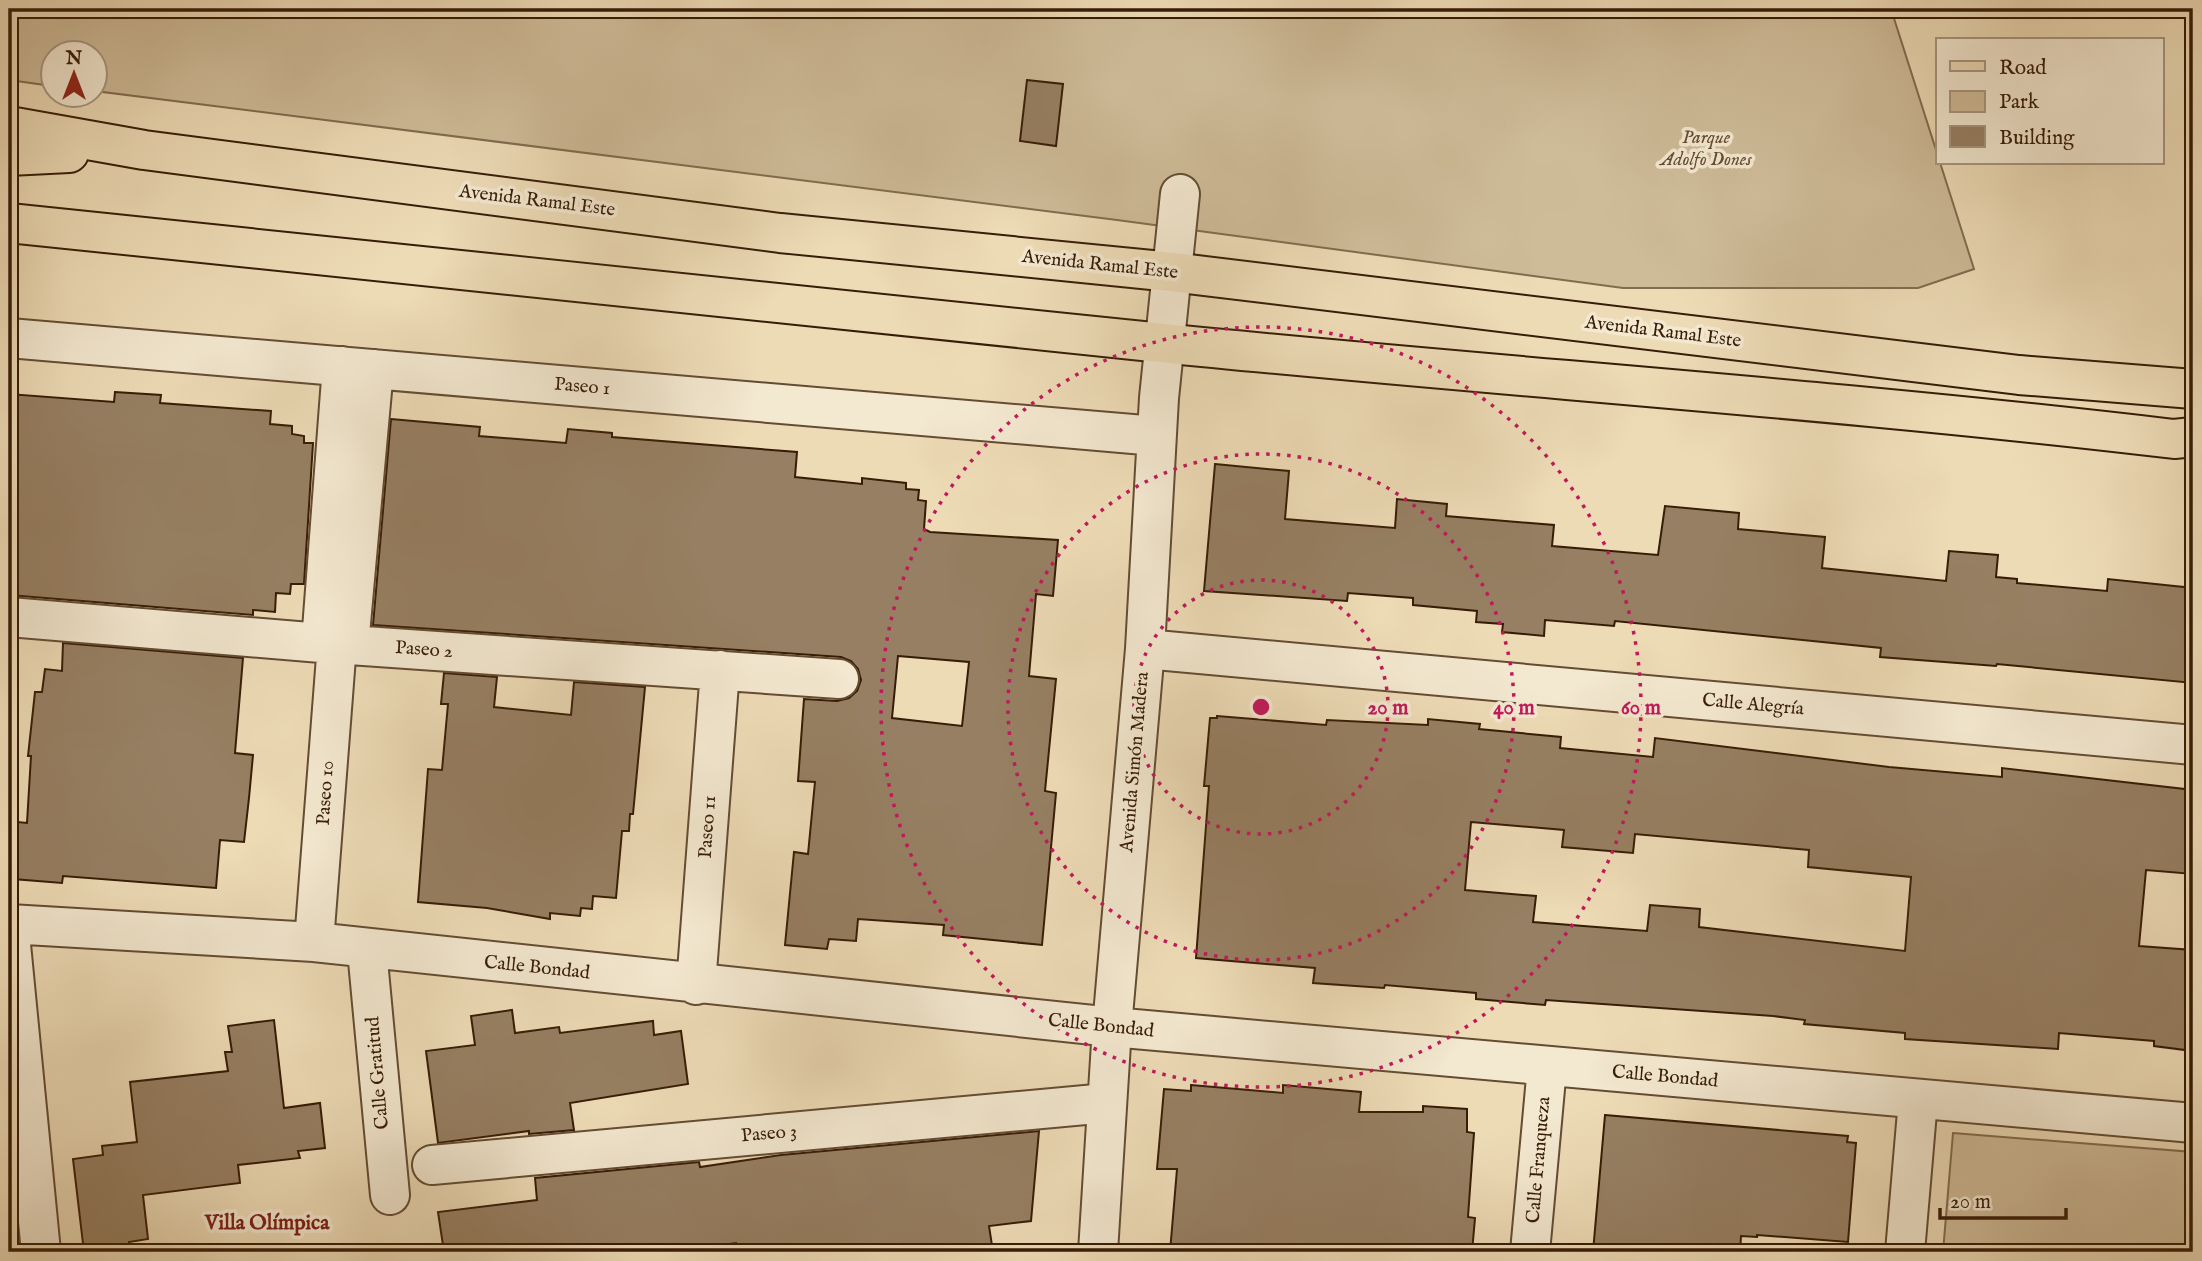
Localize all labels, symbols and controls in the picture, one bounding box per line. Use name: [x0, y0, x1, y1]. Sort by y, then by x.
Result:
north arrow: [38, 38, 108, 108]
legend: [1936, 38, 2164, 164]
text: N: [65, 47, 83, 71]
text: Road: [1999, 55, 2047, 82]
text: Park: [1999, 89, 2040, 116]
text: Building: [1999, 125, 2075, 152]
park label: Parque Adolfo Dones: [1658, 126, 1752, 172]
street label: Avenida Ramal Este: [457, 179, 617, 223]
street label: Avenida Ramal Este: [1020, 245, 1180, 285]
street label: Avenida Ramal Este: [1583, 310, 1743, 354]
street label: Paseo 1: [553, 373, 611, 401]
street label: Paseo 2: [394, 636, 454, 664]
street label: Avenida Simón Madera: [1115, 670, 1155, 854]
street label: Calle Alegría: [1701, 689, 1806, 721]
centre of rings: [1249, 695, 1273, 719]
text: 20 m: [1368, 695, 1409, 722]
text: 40 m: [1493, 695, 1535, 722]
text: 60 m: [1621, 695, 1662, 722]
street label: Paseo 10: [312, 760, 340, 826]
street label: Paseo 11: [694, 795, 722, 859]
street label: Calle Bondad: [483, 951, 592, 986]
street label: Calle Bondad: [1047, 1009, 1156, 1044]
street label: Calle Gratitud: [361, 1015, 395, 1130]
street label: Calle Bondad: [1611, 1060, 1720, 1094]
street label: Calle Franqueza: [1522, 1095, 1557, 1224]
street label: Paseo 3: [740, 1120, 798, 1148]
scale bar: [1940, 1177, 2066, 1221]
text: 20 m: [1950, 1189, 1991, 1216]
district label: Villa Olímpica: [204, 1210, 330, 1237]

